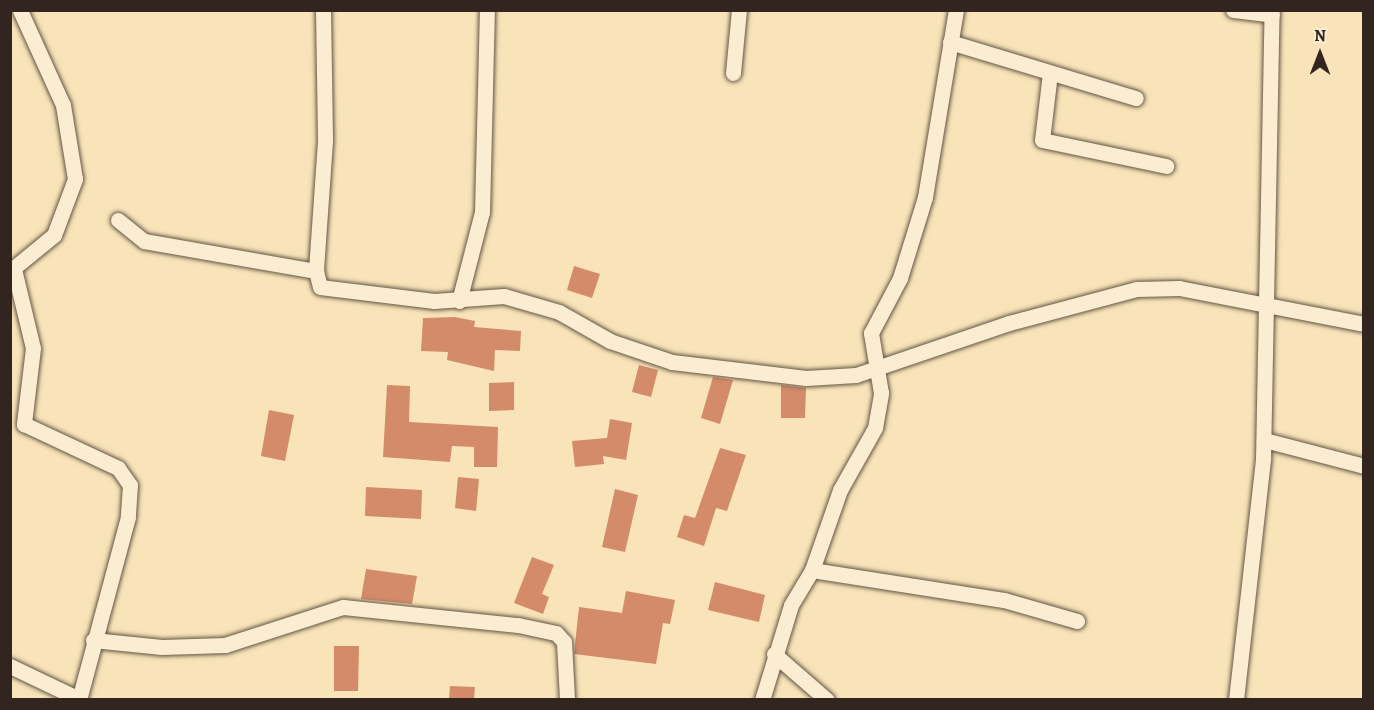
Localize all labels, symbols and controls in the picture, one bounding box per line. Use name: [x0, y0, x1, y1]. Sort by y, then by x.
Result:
north arrow: [1290, 24, 1350, 84]
text: N: [1314, 25, 1326, 47]

